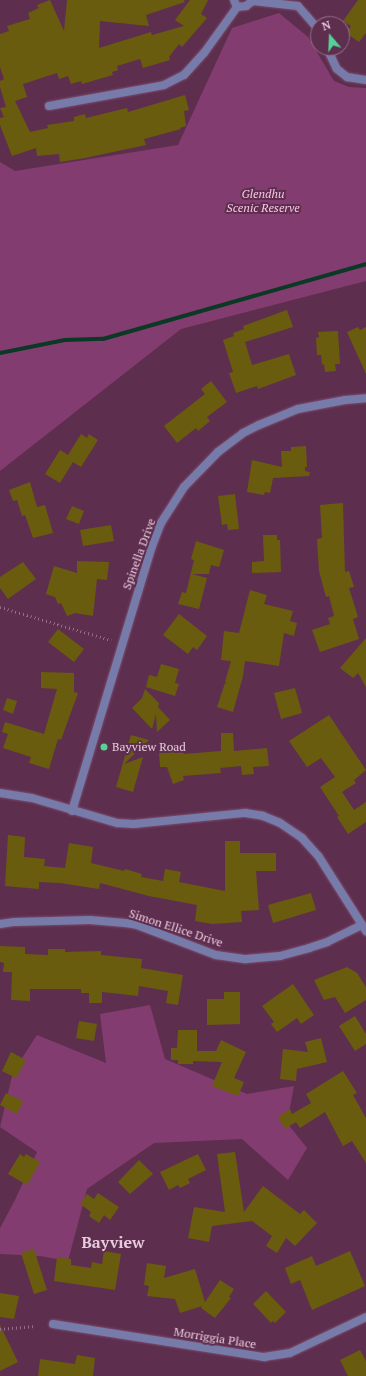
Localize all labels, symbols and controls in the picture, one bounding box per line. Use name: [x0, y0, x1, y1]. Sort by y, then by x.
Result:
north arrow: [310, 16, 350, 56]
text: N: [320, 18, 333, 34]
park label: Glendhu Scenic Reserve: [226, 187, 300, 215]
street label: Spinella Drive: [119, 516, 159, 592]
place label: Bayview Road: [112, 740, 186, 754]
marker: Bayview Road: [99, 742, 109, 752]
street label: Simon Ellice Drive: [127, 906, 225, 950]
district label: Bayview: [81, 1232, 145, 1252]
street label: Morriggia Place: [173, 1324, 257, 1352]

